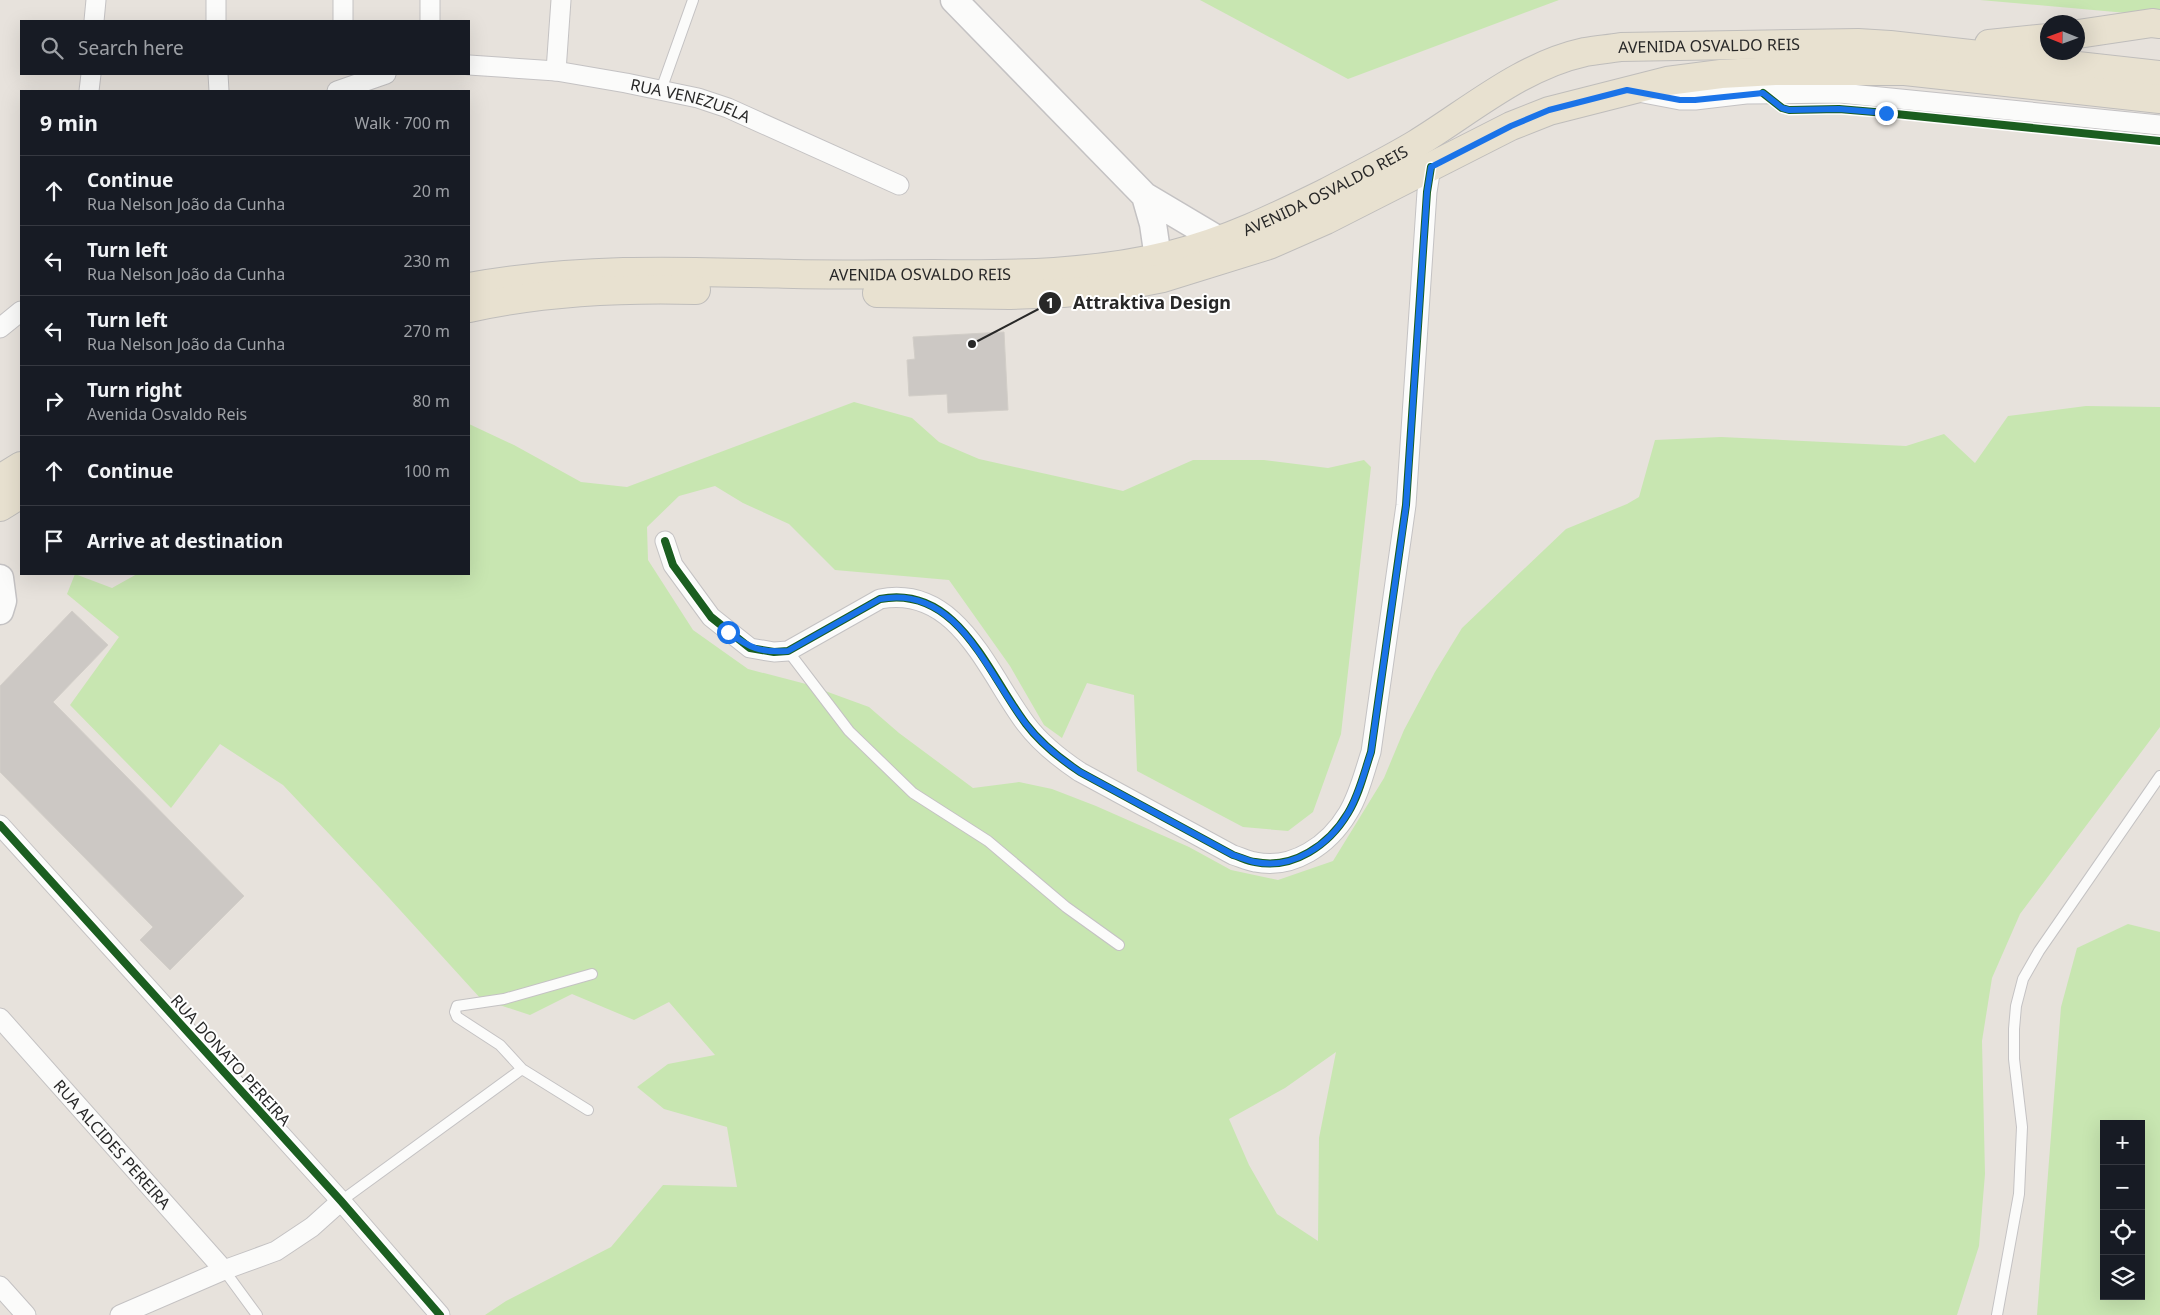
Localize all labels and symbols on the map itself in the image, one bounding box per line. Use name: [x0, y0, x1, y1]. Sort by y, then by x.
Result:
north arrow: [2040, 15, 2085, 60]
street label: AVENIDA OSVALDO REIS: [1618, 33, 1800, 58]
street label: RUA VENEZUELA: [628, 73, 755, 128]
route end: [1875, 102, 1898, 125]
street label: AVENIDA OSVALDO REIS: [1240, 140, 1412, 241]
street label: AVENIDA OSVALDO REIS: [829, 263, 1011, 285]
callout: Attraktiva Design: [1038, 287, 1241, 320]
text: Attraktiva Design: [1073, 290, 1231, 314]
text: 1: [1046, 292, 1054, 312]
route start: [717, 621, 740, 644]
street label: RUA DONATO PEREIRA: [166, 990, 296, 1131]
street label: RUA ALCIDES PEREIRA: [49, 1075, 176, 1214]

